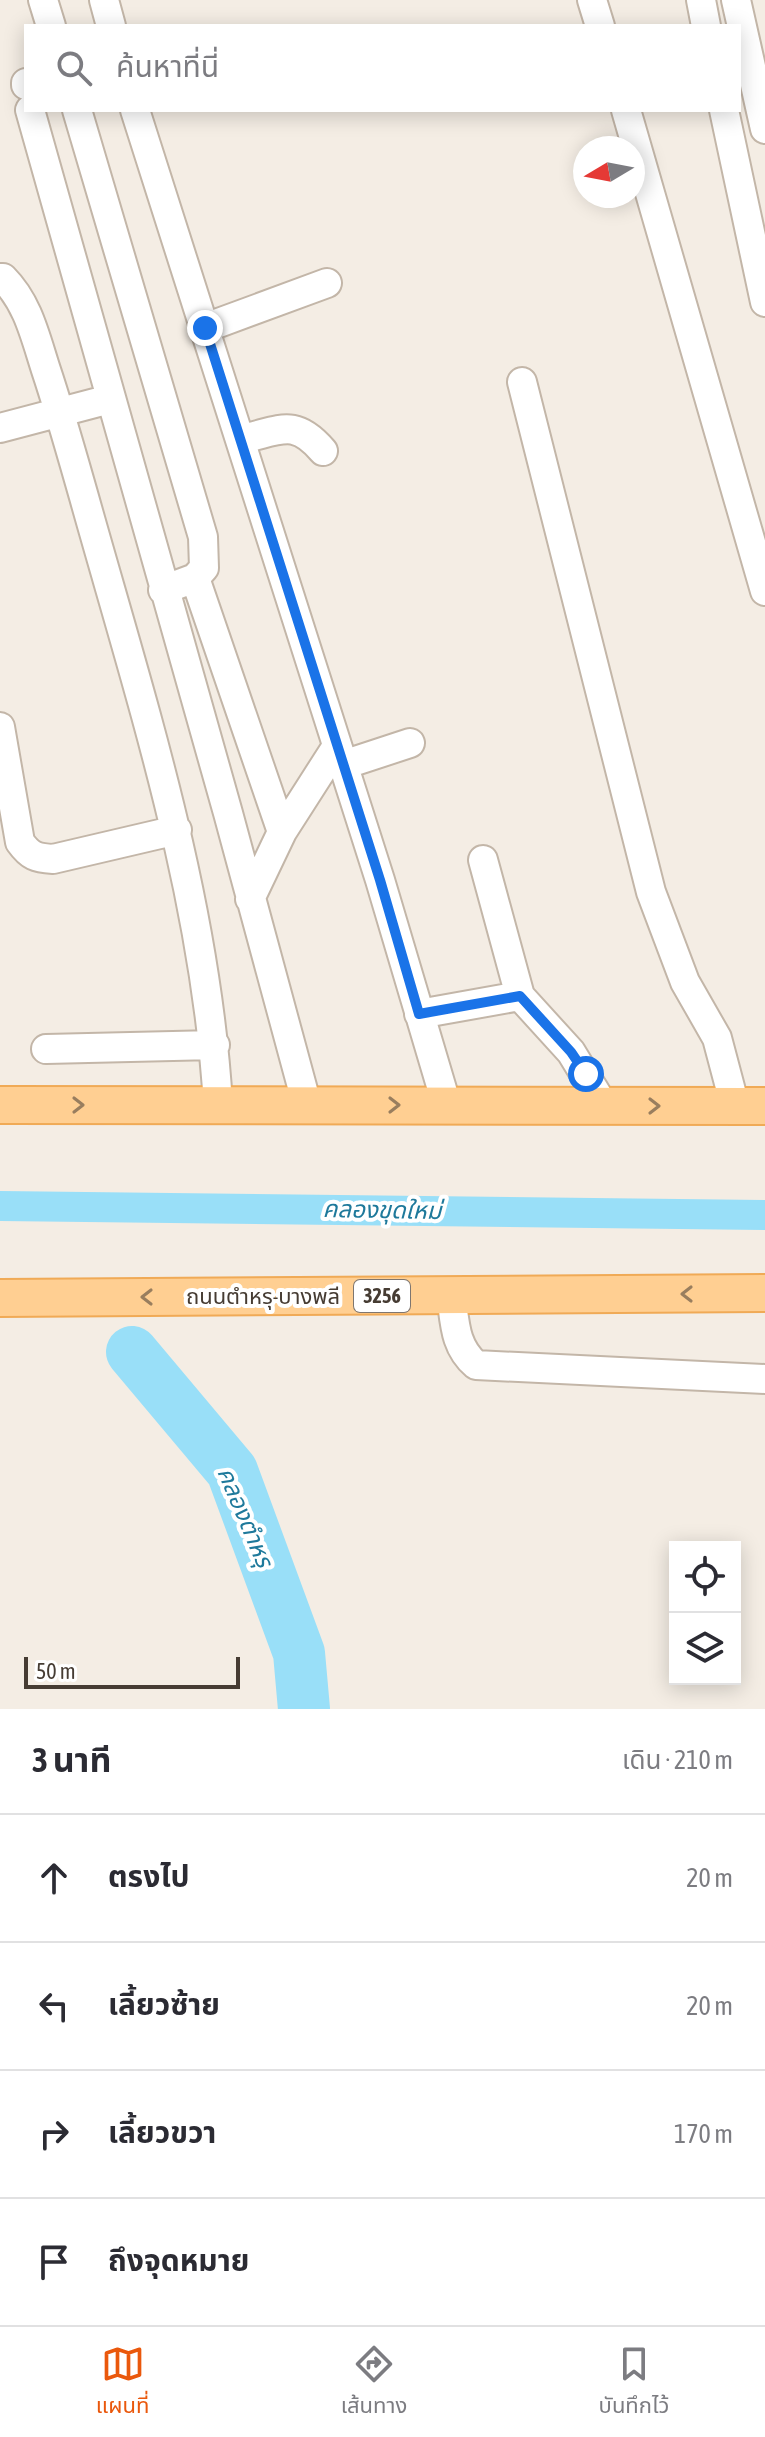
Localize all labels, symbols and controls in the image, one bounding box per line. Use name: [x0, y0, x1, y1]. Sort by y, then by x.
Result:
search box: [24, 24, 741, 112]
icon: search: [52, 46, 96, 90]
text: ค้นหาที่นี่: [116, 49, 219, 83]
north arrow: [573, 136, 645, 208]
route end: [187, 310, 223, 346]
route start: [568, 1056, 604, 1092]
one-way arrow: [72, 1096, 85, 1114]
one-way arrow: [388, 1097, 401, 1114]
one-way arrow: [648, 1097, 661, 1115]
water label: คลองขุดใหม่: [322, 1195, 445, 1226]
road number: 3256: [354, 1280, 410, 1312]
street label: ถนนตำหรุ-บางพลี: [186, 1283, 340, 1310]
one-way arrow: [680, 1285, 693, 1303]
one-way arrow: [140, 1288, 153, 1306]
water label: คลองตำหรุ: [210, 1463, 279, 1574]
map controls: [669, 1541, 741, 1685]
button: locate: [669, 1541, 741, 1613]
button: layers: [669, 1613, 741, 1685]
scale bar: [24, 1653, 240, 1689]
text: 50 m: [36, 1658, 76, 1684]
text: 3 นาที: [32, 1740, 111, 1779]
text: เดิน · 210 m: [622, 1745, 733, 1775]
icon: ahead: [32, 1856, 76, 1900]
text: ตรงไป: [108, 1859, 190, 1893]
text: 20 m: [686, 1863, 733, 1893]
icon: left: [32, 1984, 76, 2028]
text: เลี้ยวซ้าย: [108, 1987, 220, 2021]
text: 20 m: [686, 1991, 733, 2021]
icon: right: [32, 2112, 76, 2156]
text: เลี้ยวขวา: [108, 2115, 216, 2149]
text: 170 m: [674, 2119, 733, 2149]
icon: arrive: [32, 2240, 76, 2284]
text: ถึงจุดหมาย: [108, 2243, 249, 2277]
tab: แผนที่: [96, 2342, 149, 2423]
tab: เส้นทาง: [341, 2342, 407, 2423]
tab: บันทึกไว้: [599, 2342, 669, 2423]

